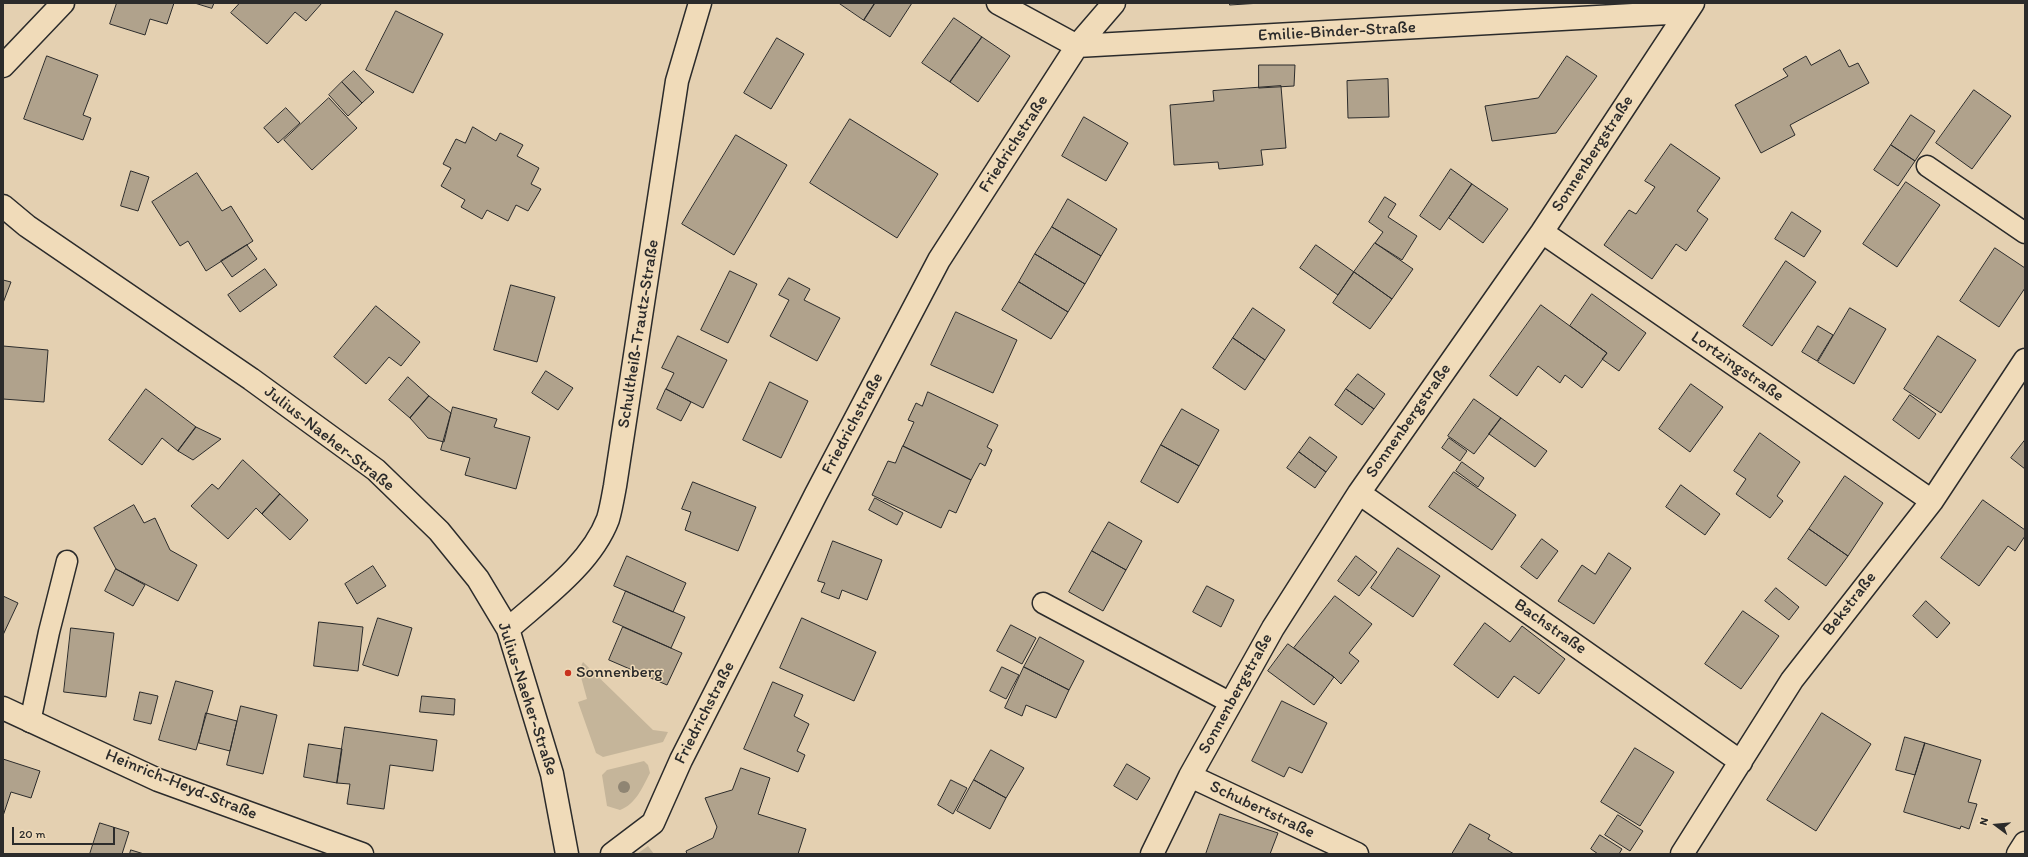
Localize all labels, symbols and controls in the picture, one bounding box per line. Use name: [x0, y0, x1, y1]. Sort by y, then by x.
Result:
street label: Emilie-Binder-Straße: [1258, 18, 1416, 46]
street label: Friedrichstraße: [975, 91, 1053, 197]
street label: Sonnenbergstraße: [1548, 92, 1638, 216]
street label: Schultheiß-Trautz-Straße: [614, 238, 664, 430]
street label: Lortzingstraße: [1687, 327, 1787, 407]
street label: Sonnenbergstraße: [1362, 360, 1456, 482]
street label: Friedrichstraße: [818, 370, 888, 478]
street label: Julius-Naeher-Straße: [260, 382, 398, 496]
street label: Bekstraße: [1819, 568, 1881, 640]
street label: Bachstraße: [1510, 595, 1590, 659]
street label: Julius-Naeher-Straße: [493, 620, 561, 778]
street label: Sonnenbergstraße: [1194, 630, 1278, 758]
street label: Friedrichstraße: [670, 658, 740, 768]
place label: Sonnenberg: [576, 663, 663, 683]
marker: Sonnenberg: [563, 668, 573, 678]
street label: Heinrich-Heyd-Straße: [102, 745, 260, 825]
street label: Schubertstraße: [1206, 777, 1318, 843]
north arrow: [1976, 805, 2016, 845]
text: N: [1977, 816, 1991, 827]
scale bar: [14, 819, 117, 845]
text: 20 m: [19, 827, 46, 841]

